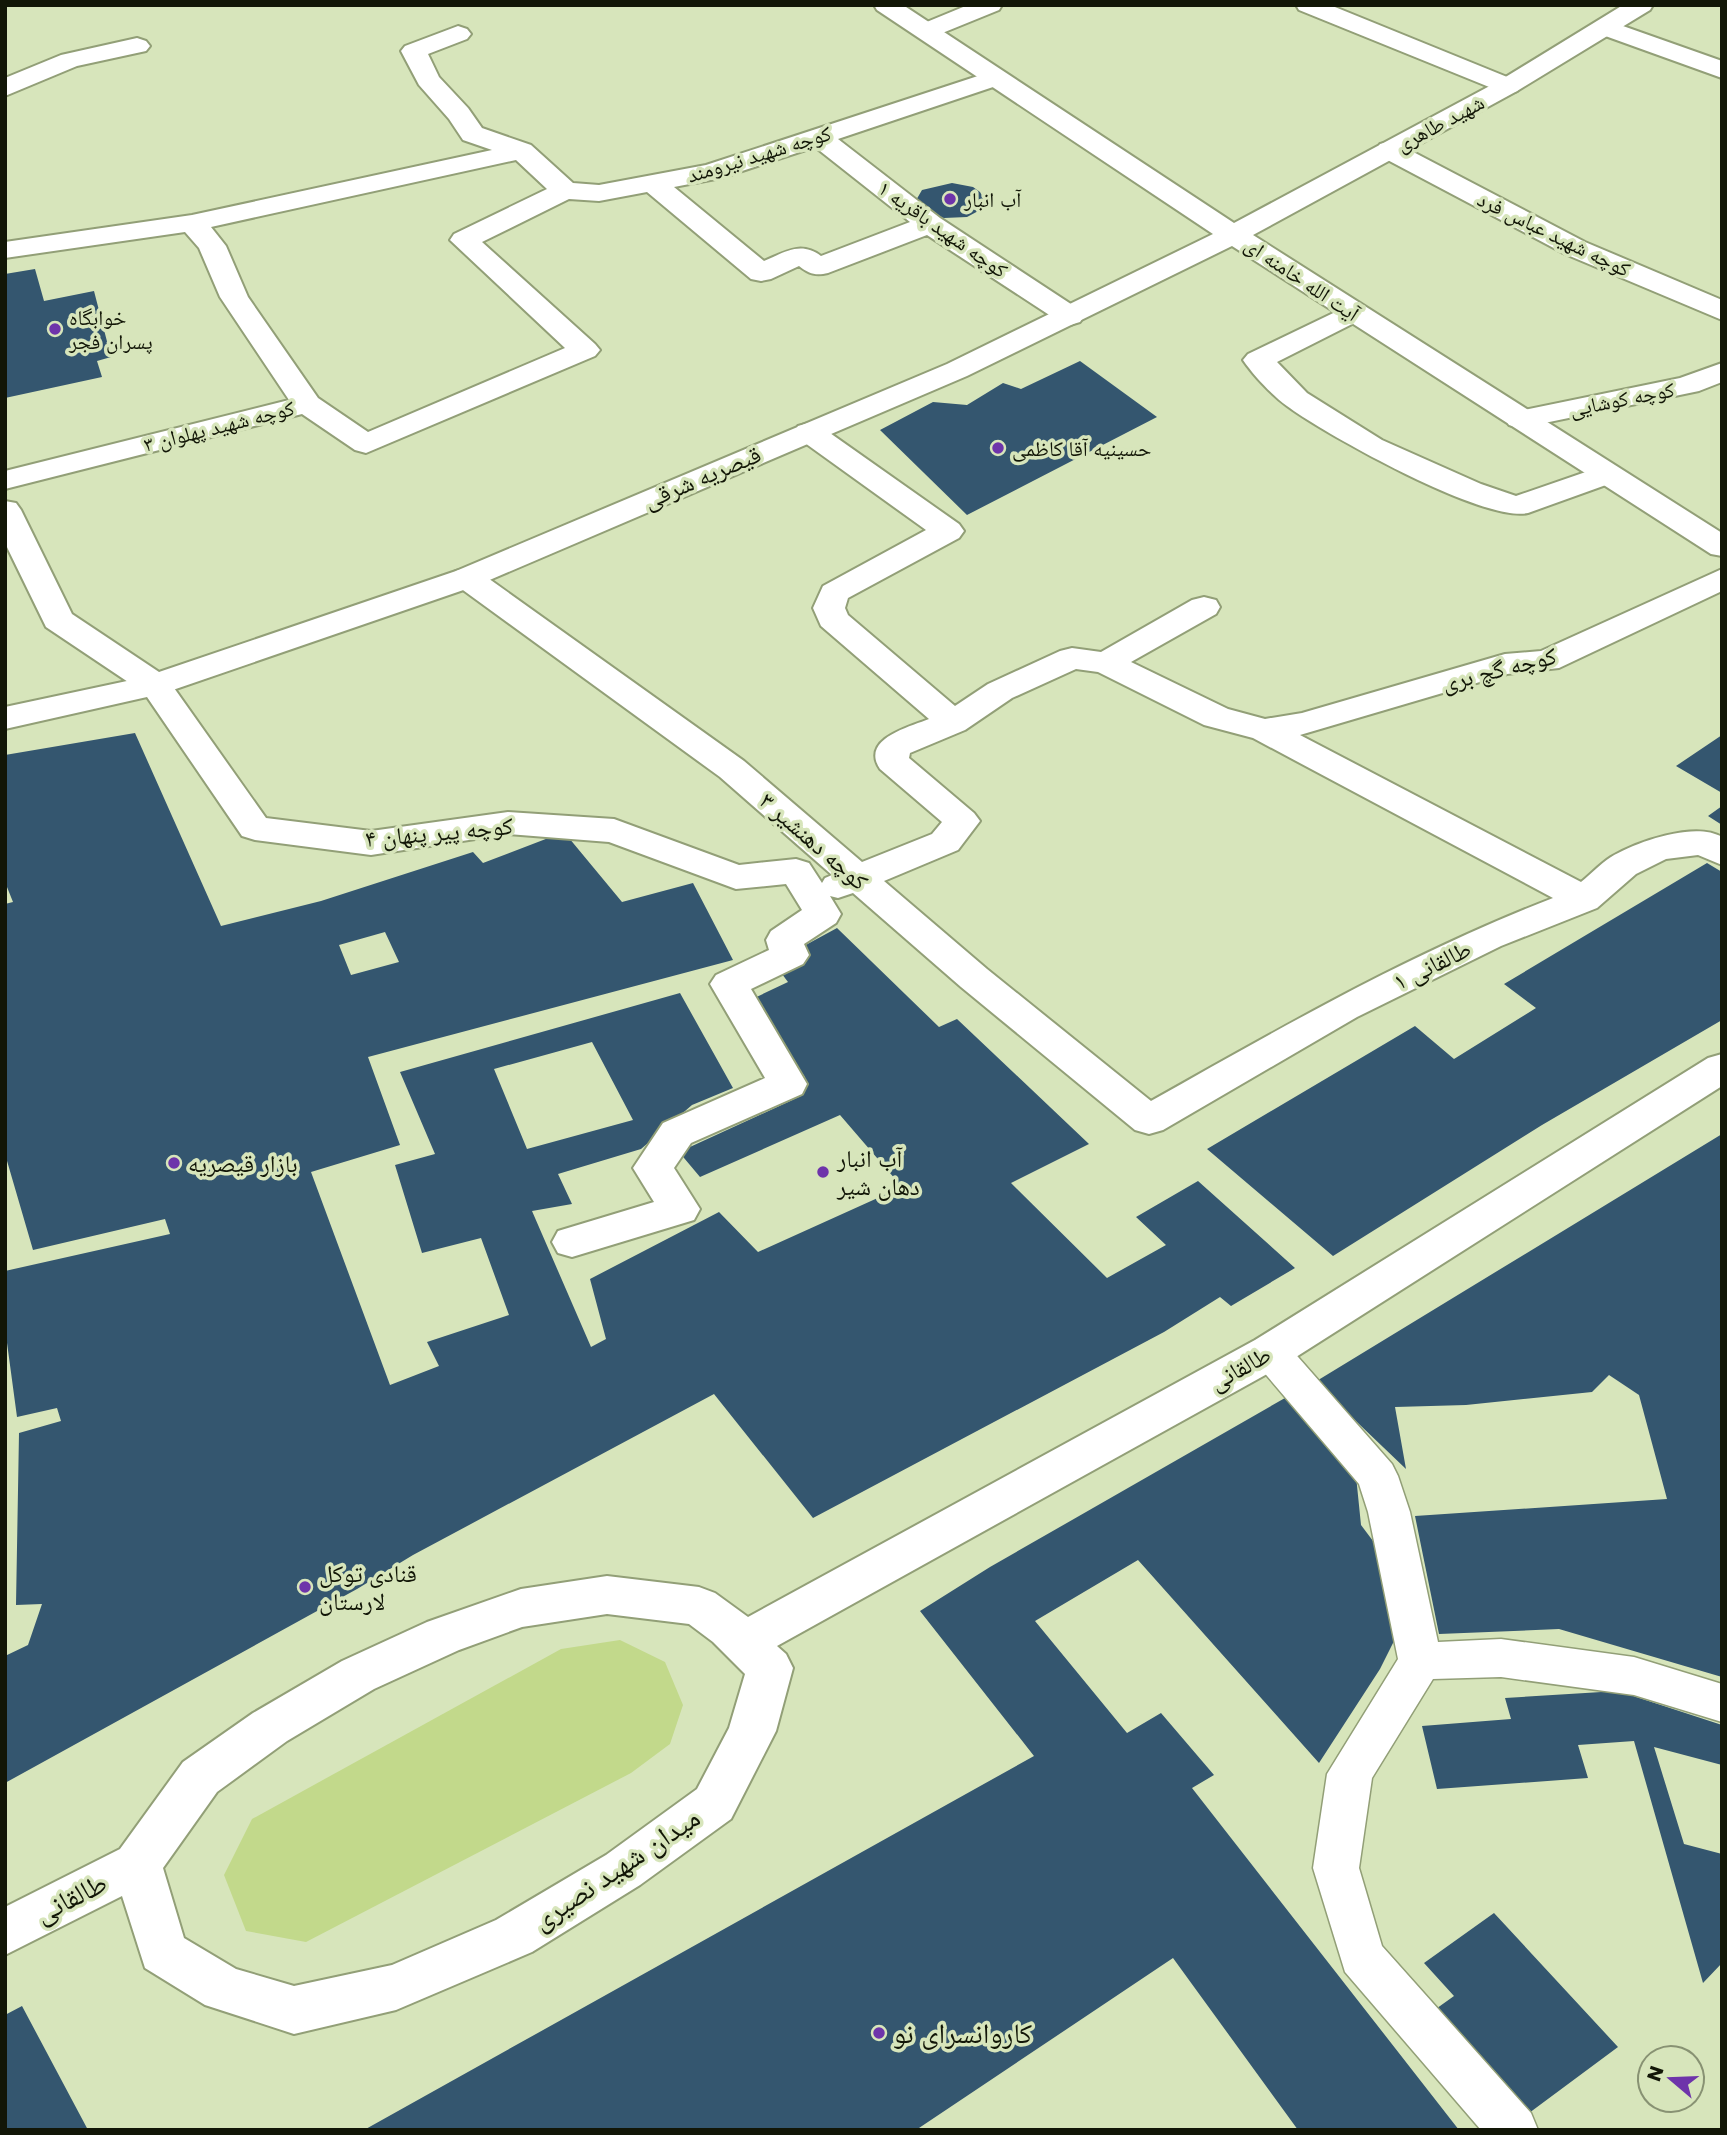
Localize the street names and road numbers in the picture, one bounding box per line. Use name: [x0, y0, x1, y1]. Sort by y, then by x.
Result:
street label: شهید طاهری: [1391, 88, 1489, 158]
street label: کوچه شهید نیرومند: [683, 118, 835, 190]
street label: کوچه شهید باقریه ۱: [872, 174, 1014, 285]
street label: کوچه شهید عباس فرد: [1473, 184, 1636, 284]
street label: آیت الله خامنه ای: [1239, 230, 1365, 328]
street label: کوچه کوشایی: [1567, 375, 1677, 423]
street label: کوچه شهید پهلوان ۳: [141, 393, 298, 459]
street label: قیصریه شرقی: [638, 437, 766, 517]
street label: کوچه گچ بری: [1438, 639, 1560, 699]
street label: کوچه دهنشیر ۳: [752, 784, 876, 898]
street label: کوچه پیر پنهان ۴: [364, 809, 514, 855]
street label: طالقانی ۱: [1388, 932, 1476, 998]
street label: طالقانی: [1203, 1338, 1277, 1398]
street label: میدان شهید نصیری: [524, 1798, 708, 1940]
street label: طالقانی: [28, 1863, 114, 1933]

